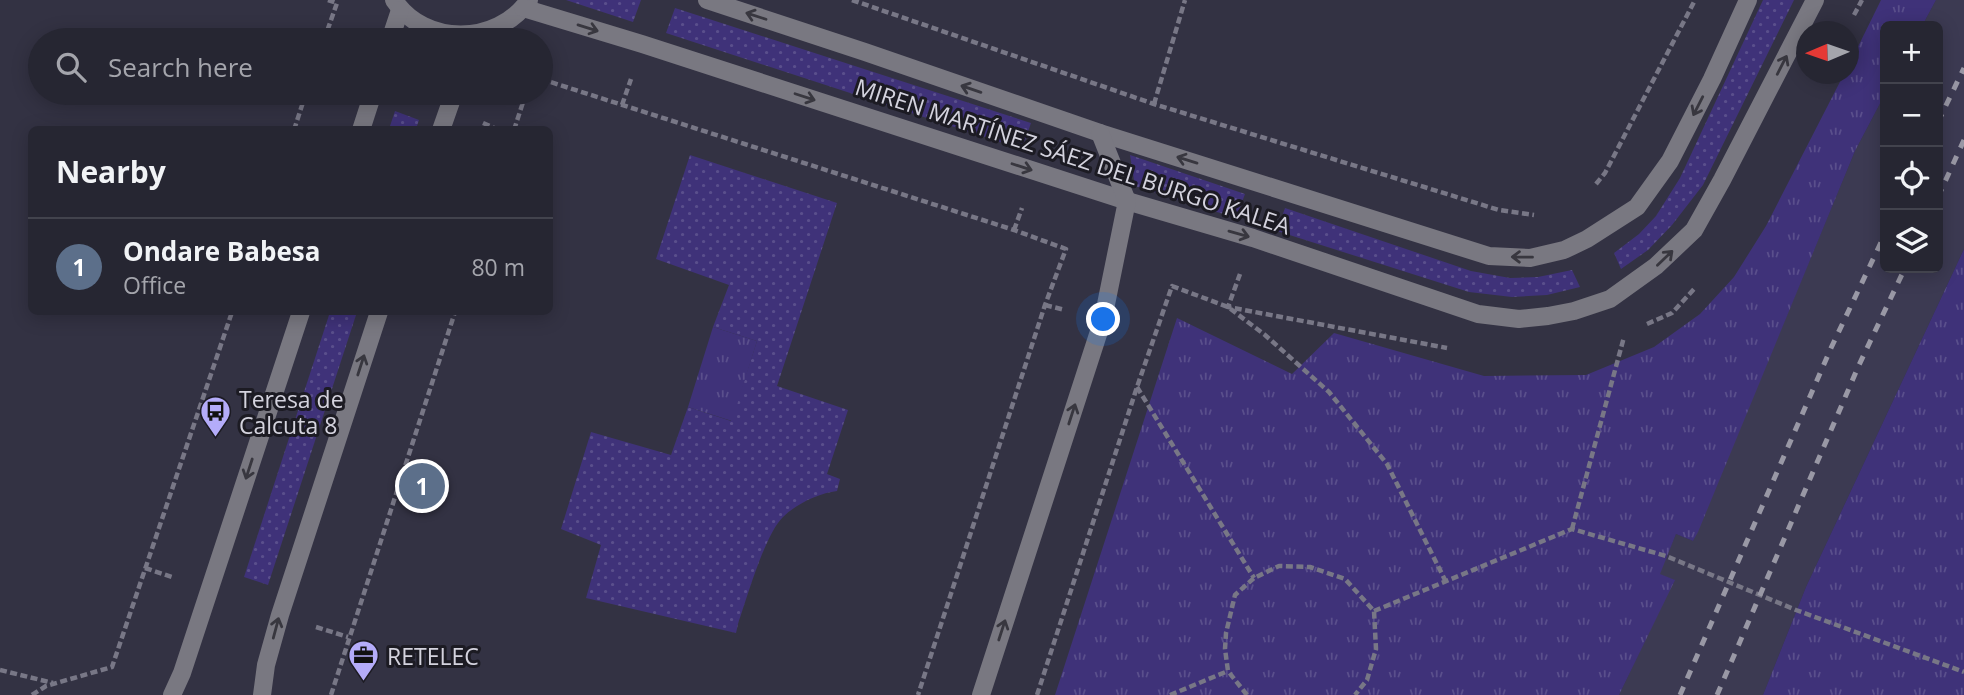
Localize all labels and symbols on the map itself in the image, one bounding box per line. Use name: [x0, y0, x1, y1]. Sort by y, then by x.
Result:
one-way arrow: [745, 9, 767, 21]
north arrow: [1796, 21, 1859, 84]
one-way arrow: [577, 23, 599, 35]
one-way arrow: [1775, 55, 1789, 76]
street label: MIREN MARTÍNEZ SÁEZ DEL BURGO KALEA: [851, 70, 1295, 242]
one-way arrow: [961, 82, 983, 94]
one-way arrow: [794, 92, 816, 104]
one-way arrow: [1691, 95, 1704, 116]
one-way arrow: [1176, 153, 1198, 166]
one-way arrow: [1010, 162, 1032, 174]
one-way arrow: [1228, 228, 1250, 241]
one-way arrow: [1511, 250, 1534, 264]
one-way arrow: [1656, 250, 1673, 267]
your location: [1086, 302, 1120, 336]
one-way arrow: [356, 355, 369, 377]
place label: Teresa de Calcuta 8: [239, 383, 344, 441]
bus stop icon: Teresa de Calcuta 8: [199, 395, 233, 439]
one-way arrow: [1067, 403, 1079, 425]
one-way arrow: [242, 458, 255, 480]
pin: 1: [399, 460, 445, 512]
one-way arrow: [270, 618, 283, 640]
one-way arrow: [996, 619, 1009, 641]
office icon: RETELEC: [347, 639, 381, 683]
place label: RETELEC: [387, 640, 479, 672]

